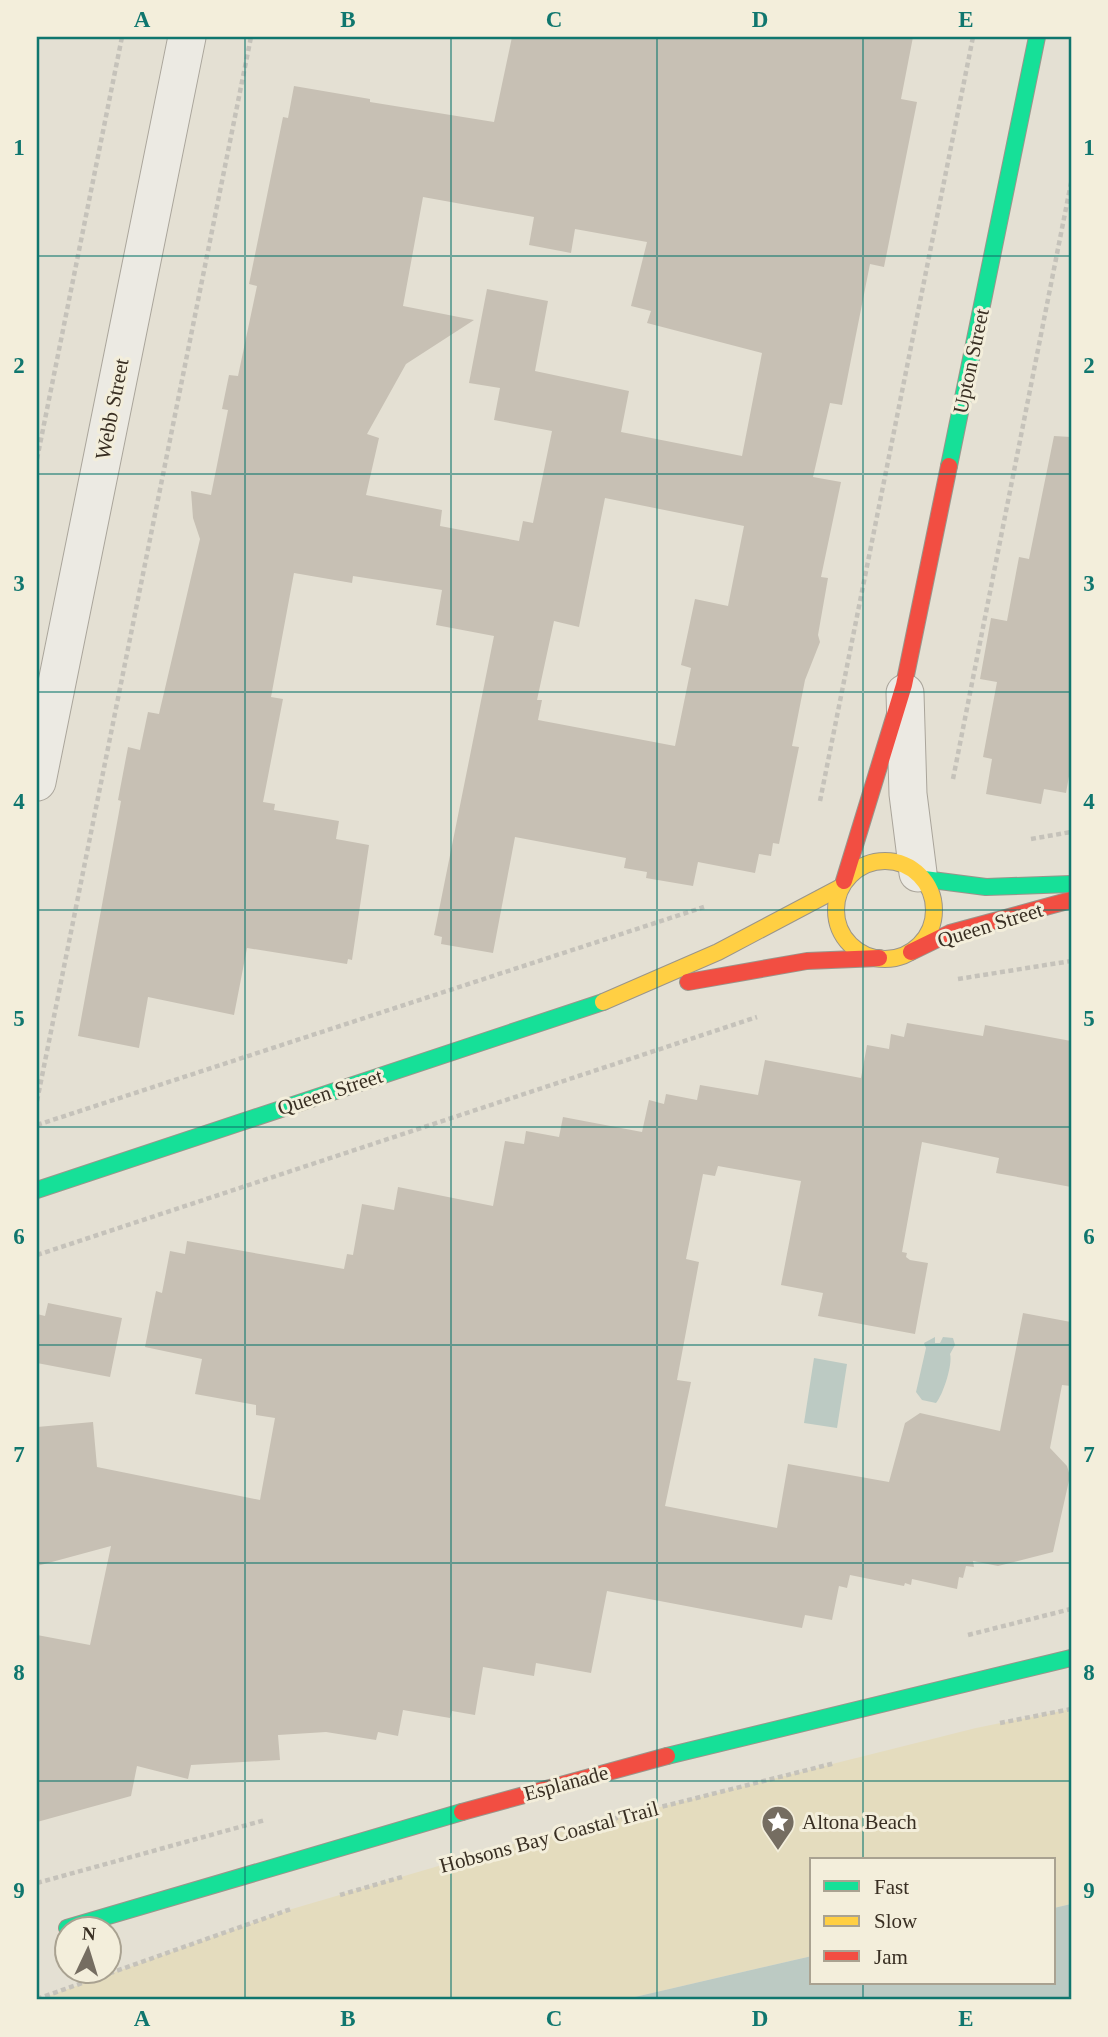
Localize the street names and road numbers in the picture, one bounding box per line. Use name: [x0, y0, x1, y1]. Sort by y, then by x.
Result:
street label: Upton Street: [948, 306, 994, 416]
street label: Webb Street: [90, 356, 134, 462]
street label: Queen Street: [934, 898, 1046, 952]
street label: Queen Street: [274, 1064, 386, 1120]
street label: Esplanade: [521, 1760, 611, 1806]
street label: Hobsons Bay Coastal Trail: [437, 1796, 661, 1878]

